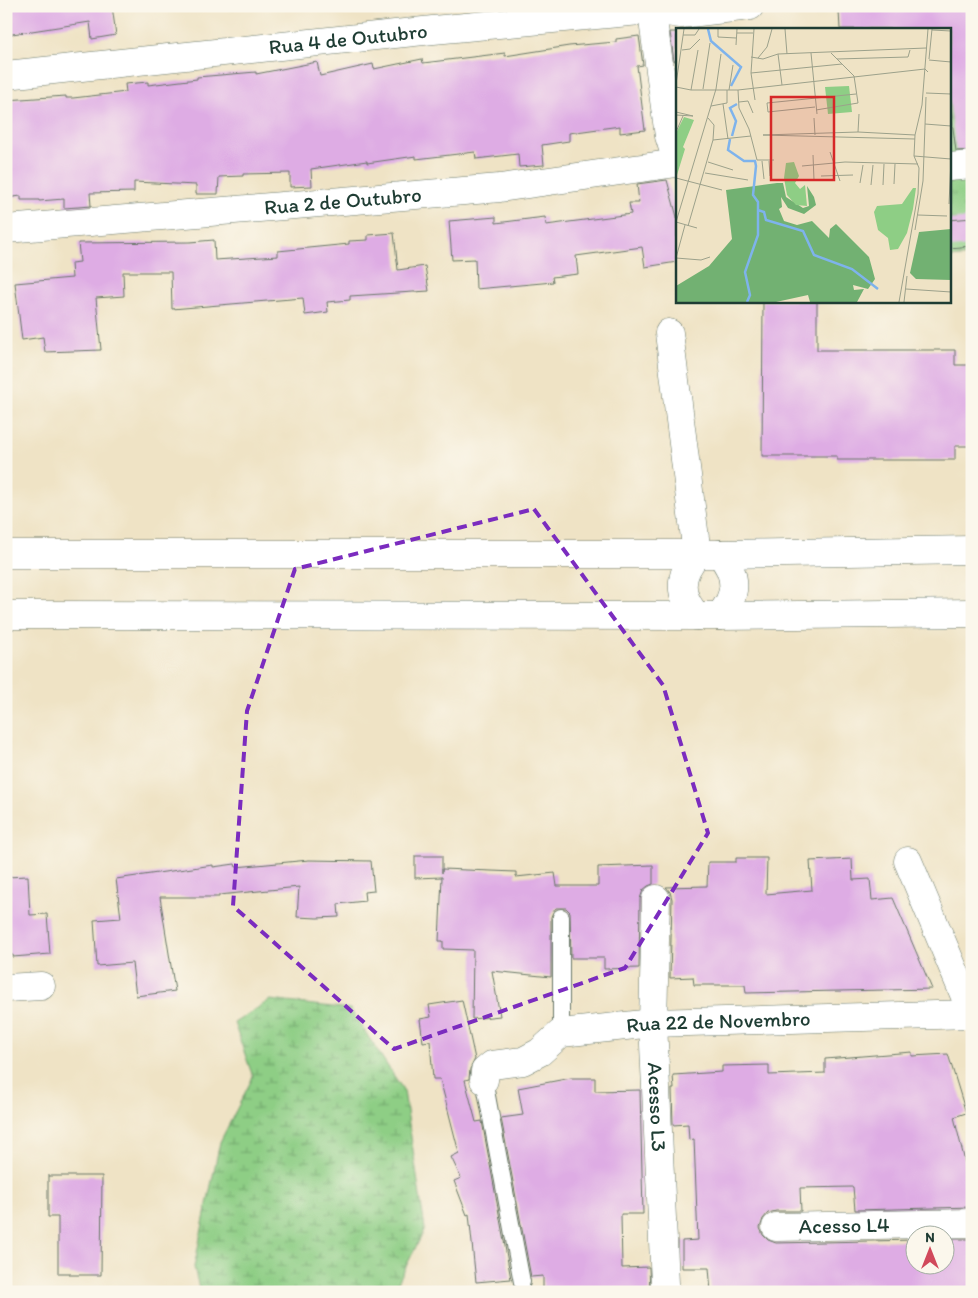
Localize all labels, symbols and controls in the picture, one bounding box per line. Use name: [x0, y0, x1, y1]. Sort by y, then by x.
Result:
street label: Rua 4 de Outubro: [267, 18, 429, 59]
inset map: [676, 28, 950, 302]
street label: Rua 2 de Outubro: [263, 182, 422, 220]
street label: Rua 22 de Novembro: [625, 1006, 811, 1038]
street label: Acesso L3: [643, 1062, 672, 1152]
street label: Acesso L4: [798, 1212, 890, 1239]
north arrow: [906, 1226, 956, 1276]
text: N: [925, 1229, 935, 1246]

